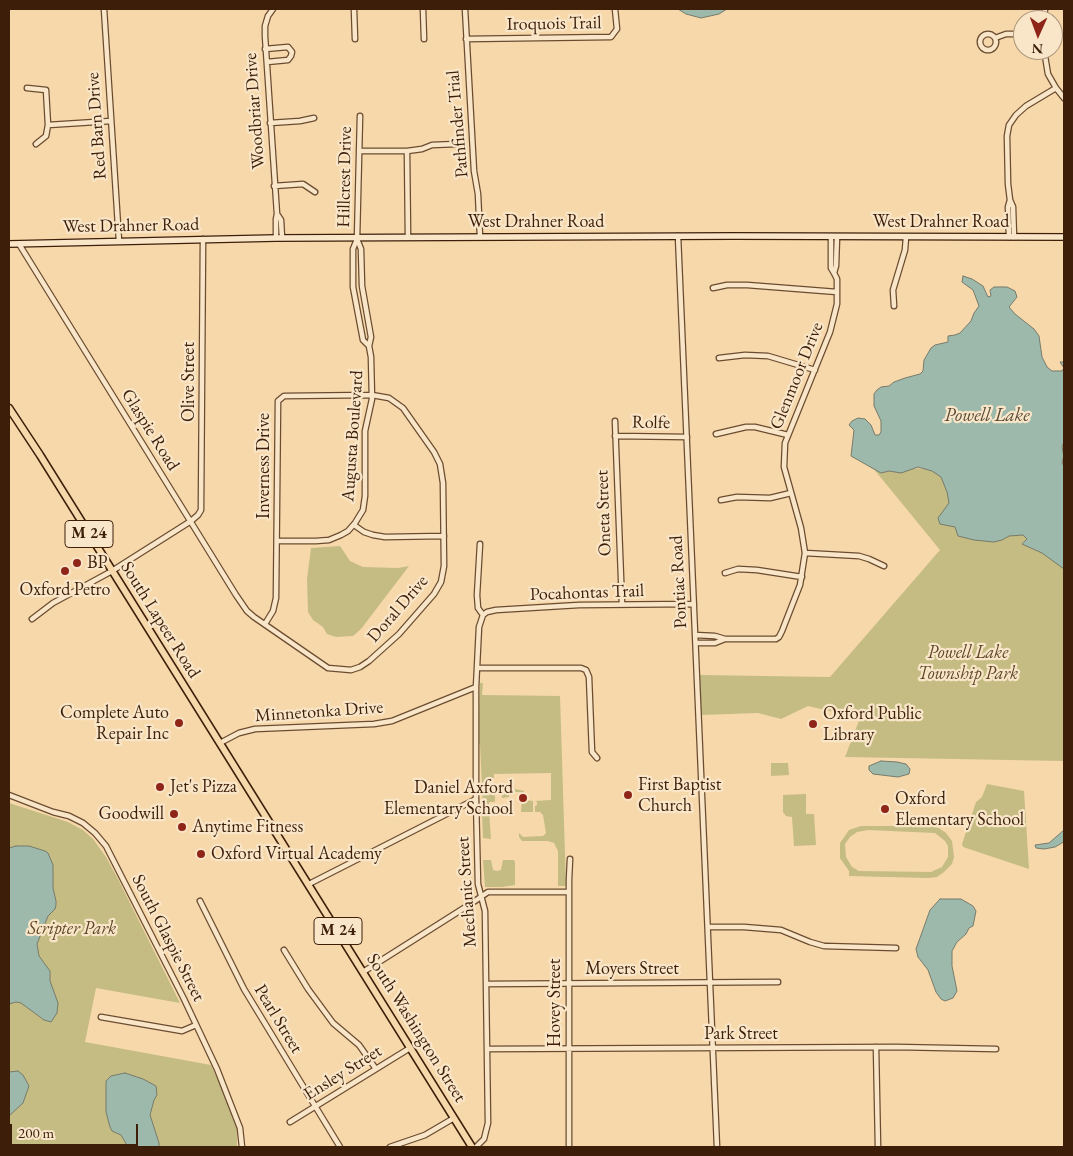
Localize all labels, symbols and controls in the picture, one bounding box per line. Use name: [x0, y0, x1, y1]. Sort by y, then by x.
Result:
north arrow: [1013, 10, 1063, 60]
street label: Iroquois Trail: [506, 12, 602, 36]
text: N: [1032, 40, 1043, 58]
street label: Woodbriar Drive: [240, 52, 270, 170]
street label: Pathfinder Trial: [443, 69, 473, 179]
street label: Red Barn Drive: [82, 72, 112, 180]
street label: Hillcrest Drive: [333, 126, 357, 228]
street label: West Drahner Road: [468, 211, 604, 233]
street label: West Drahner Road: [873, 211, 1009, 233]
street label: West Drahner Road: [63, 214, 199, 238]
street label: Glenmoor Drive: [766, 319, 828, 433]
street label: Olive Street: [178, 342, 200, 422]
street label: Augusta Boulevard: [338, 370, 368, 502]
street label: Glaspie Road: [116, 385, 184, 475]
water label: Powell Lake: [944, 405, 1030, 427]
street label: Rolfe: [632, 412, 670, 434]
street label: Inverness Drive: [253, 413, 275, 519]
street label: Oneta Street: [592, 470, 616, 556]
road number: M 24: [65, 520, 113, 548]
street label: Pontiac Road: [666, 535, 692, 629]
place label: BP: [87, 552, 108, 574]
marker: BP: [71, 557, 83, 569]
street label: South Lapeer Road: [115, 558, 205, 682]
marker: Oxford Petro: [59, 565, 71, 577]
street label: Doral Drive: [363, 571, 433, 647]
place label: Oxford Petro: [19, 579, 111, 601]
street label: Pocahontas Trail: [530, 580, 644, 606]
park label: Powell Lake Township Park: [918, 642, 1018, 684]
street label: Minnetonka Drive: [254, 697, 384, 727]
place label: Complete Auto Repair Inc: [60, 702, 169, 744]
place label: Oxford Public Library: [823, 703, 922, 746]
marker: Complete Auto Repair Inc: [173, 717, 185, 729]
marker: Oxford Public Library: [807, 718, 819, 730]
place label: First Baptist Church: [638, 774, 721, 816]
place label: Jet's Pizza: [170, 776, 237, 798]
place label: Daniel Axford Elementary School: [384, 777, 513, 820]
marker: Jet's Pizza: [154, 781, 166, 793]
place label: Oxford Elementary School: [895, 788, 1024, 831]
marker: First Baptist Church: [622, 789, 634, 801]
marker: Daniel Axford Elementary School: [517, 792, 529, 804]
place label: Goodwill: [99, 803, 164, 825]
marker: Oxford Elementary School: [879, 803, 891, 815]
marker: Goodwill: [168, 808, 180, 820]
place label: Anytime Fitness: [192, 816, 303, 838]
marker: Anytime Fitness: [176, 821, 188, 833]
street label: Mechanic Street: [452, 836, 482, 948]
place label: Oxford Virtual Academy: [211, 843, 382, 865]
marker: Oxford Virtual Academy: [195, 848, 207, 860]
street label: South Glaspie Street: [127, 871, 209, 1005]
park label: Scripter Park: [28, 918, 116, 940]
road number: M 24: [314, 918, 362, 944]
street label: South Washington Street: [361, 950, 471, 1106]
street label: Moyers Street: [585, 958, 679, 980]
street label: Hovey Street: [544, 959, 566, 1047]
street label: Pearl Street: [249, 981, 307, 1057]
street label: Park Street: [704, 1023, 778, 1045]
street label: Ensley Street: [300, 1041, 386, 1105]
scale bar: [12, 1114, 140, 1146]
text: 200 m: [18, 1123, 54, 1142]

